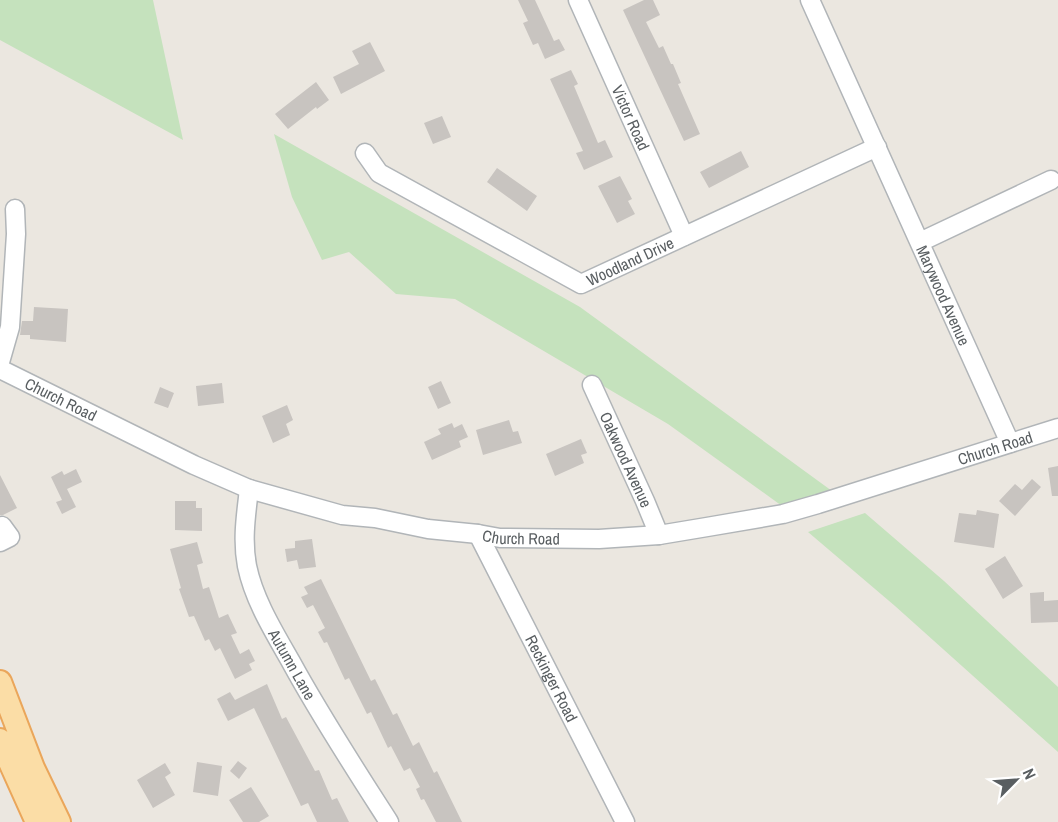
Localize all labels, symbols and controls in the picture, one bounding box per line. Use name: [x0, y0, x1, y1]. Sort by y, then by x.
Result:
street label: Victor Road: [607, 82, 655, 154]
street label: Woodland Drive: [583, 232, 677, 291]
street label: Marywood Avenue: [911, 242, 976, 349]
street label: Church Road: [21, 372, 100, 426]
street label: Oakwood Avenue: [595, 408, 657, 511]
street label: Church Road: [955, 426, 1035, 470]
street label: Church Road: [481, 524, 560, 550]
street label: Autumn Lane: [263, 624, 321, 704]
street label: Reckinger Road: [520, 631, 583, 726]
north arrow: [986, 750, 1046, 810]
text: N: [1018, 765, 1042, 783]

